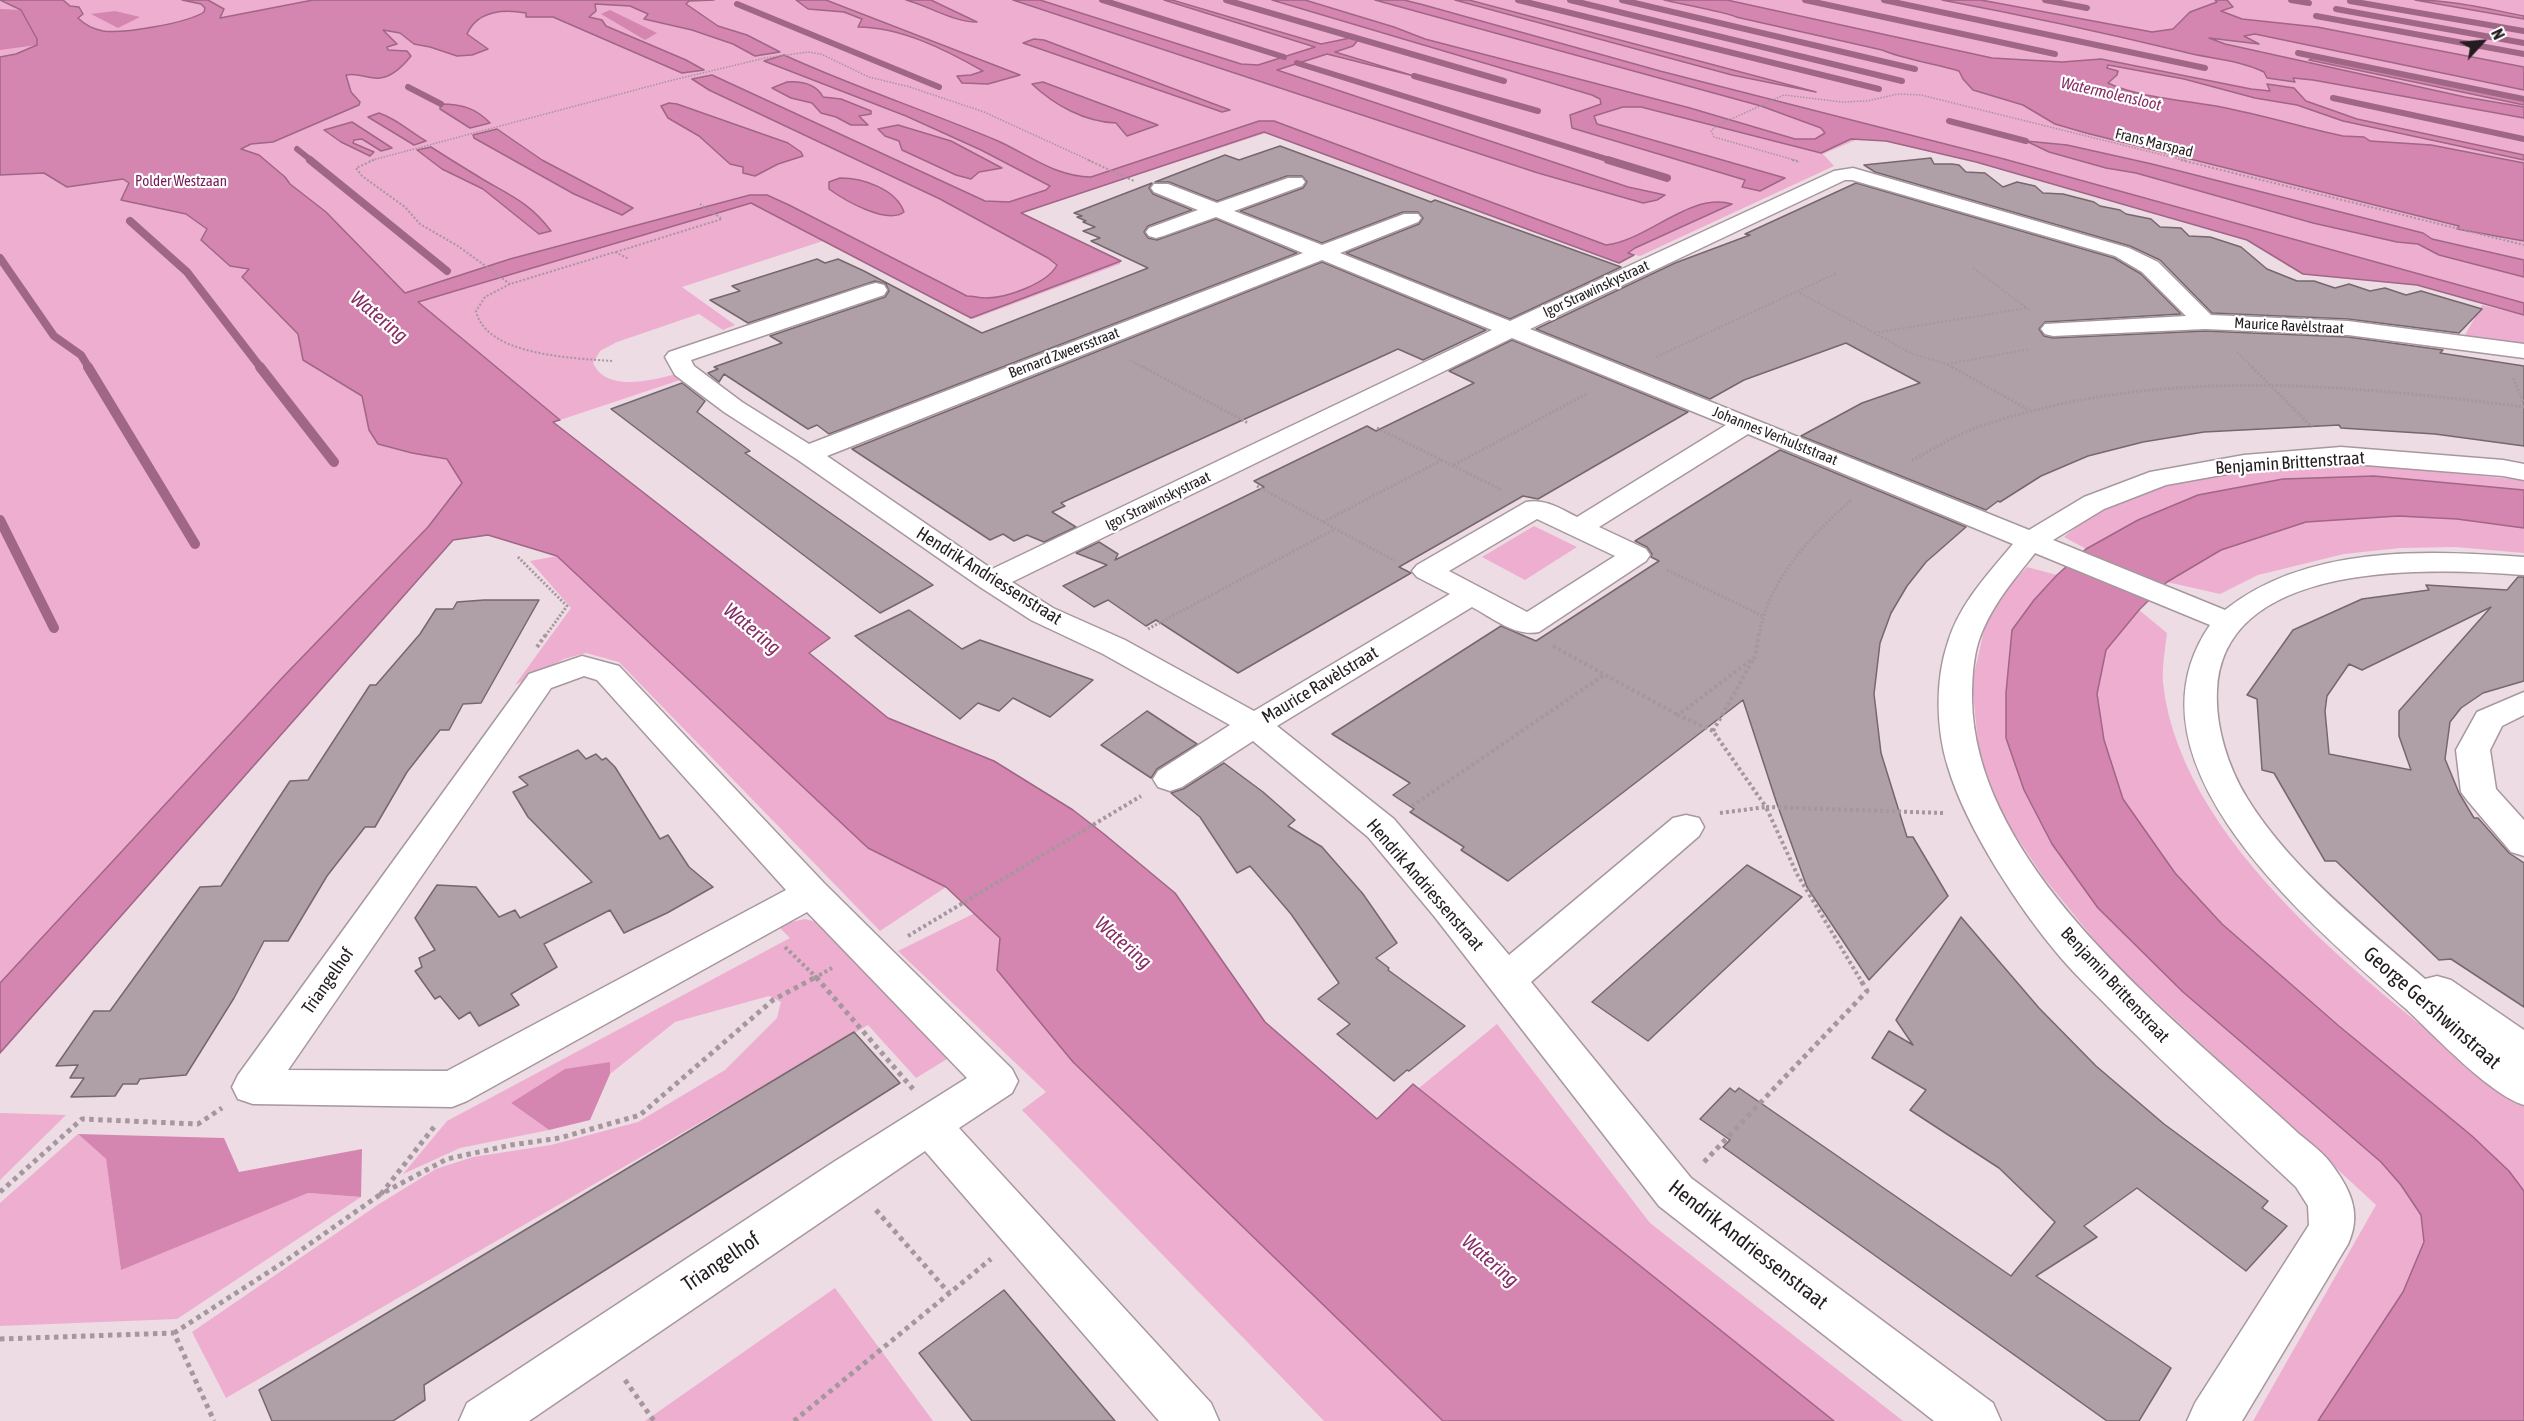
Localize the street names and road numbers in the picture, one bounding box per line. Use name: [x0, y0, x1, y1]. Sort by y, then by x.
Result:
street label: Frans Marspad: [2113, 125, 2195, 161]
street label: Igor Strawinskystraat: [1540, 257, 1652, 321]
street label: Maurice Ravèlstraat: [2234, 314, 2344, 338]
street label: Bernard Zweersstraat: [1006, 324, 1122, 382]
street label: Johannes Verhulststraat: [1710, 403, 1840, 469]
street label: Benjamin Brittenstraat: [2215, 447, 2365, 479]
street label: Igor Strawinskystraat: [1102, 468, 1214, 534]
street label: Hendrik Andriessenstraat: [912, 522, 1066, 630]
street label: Maurice Ravèlstraat: [1258, 642, 1382, 728]
street label: Hendrik Andriessenstraat: [1362, 815, 1488, 955]
street label: Benjamin Brittenstraat: [2056, 923, 2174, 1047]
street label: George Gershwinstraat: [2358, 941, 2506, 1075]
street label: Triangelhof: [297, 944, 359, 1018]
street label: Hendrik Andriessenstraat: [1663, 1175, 1833, 1315]
street label: Triangelhof: [677, 1227, 765, 1297]

